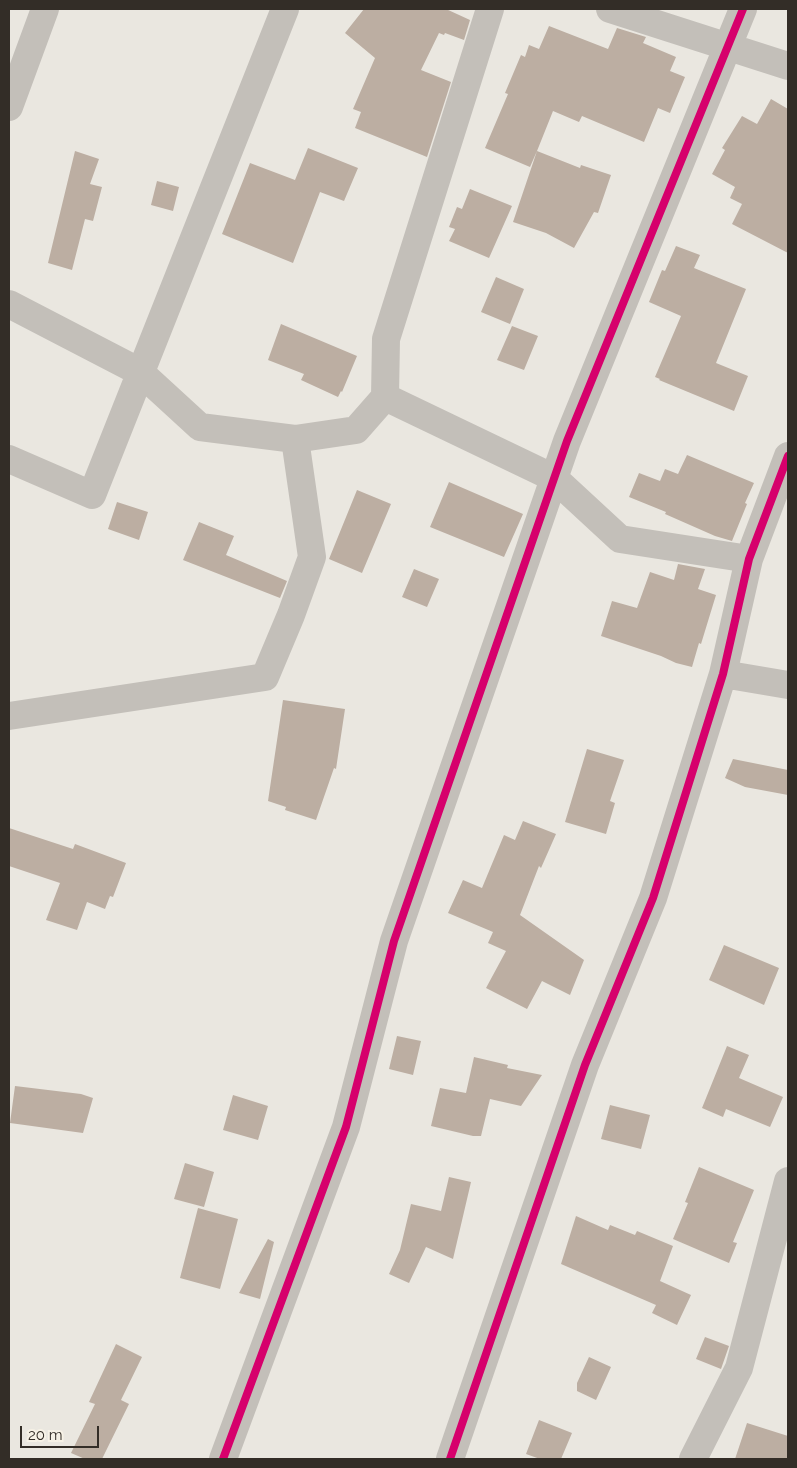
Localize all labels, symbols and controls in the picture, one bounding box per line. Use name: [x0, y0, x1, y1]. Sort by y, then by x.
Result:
scale bar: [22, 1416, 101, 1448]
text: 20 m: [28, 1426, 63, 1444]

